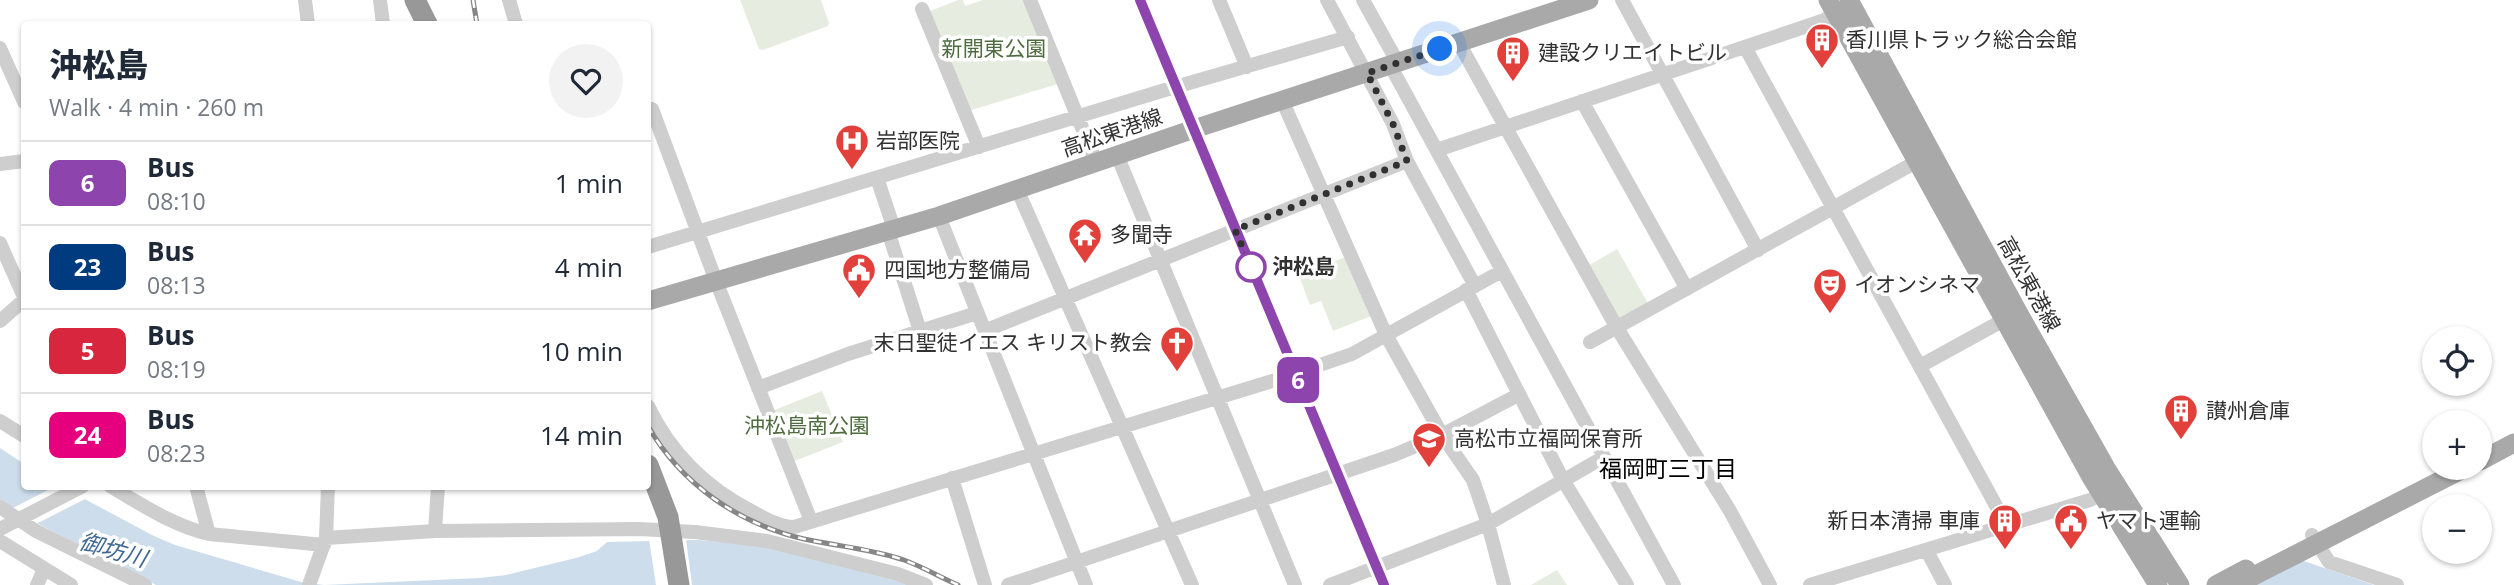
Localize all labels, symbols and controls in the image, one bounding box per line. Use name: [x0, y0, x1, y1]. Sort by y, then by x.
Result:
building icon: 香川県トラック総合会館: [1803, 21, 1841, 70]
place label: 香川県トラック総合会館: [1846, 25, 2077, 53]
your location: [1422, 31, 1457, 66]
park label: 新開東公園: [942, 34, 1047, 62]
building icon: 建設クリエイトビル: [1494, 34, 1532, 83]
place label: 建設クリエイトビル: [1538, 38, 1727, 66]
text: 沖松島: [49, 42, 148, 87]
button: heart: [549, 44, 623, 118]
text: Walk · 4 min · 260 m: [49, 91, 264, 123]
street label: 高松東港線: [1057, 102, 1166, 162]
hospital icon: 岩部医院: [833, 122, 871, 171]
place label: 岩部医院: [876, 126, 960, 154]
text: Bus: [147, 149, 194, 185]
text: 1 min: [555, 165, 623, 201]
text: 6: [81, 166, 94, 199]
text: 08:10: [147, 185, 206, 217]
temple icon: 多聞寺: [1066, 216, 1104, 265]
place label: 多聞寺: [1110, 220, 1173, 248]
street label: 高松東港線: [1992, 231, 2068, 336]
text: Bus: [147, 233, 194, 269]
text: 4 min: [555, 249, 623, 285]
text: 23: [74, 250, 101, 283]
public building icon: 四国地方整備局: [840, 251, 878, 300]
marker: 沖松島: [1236, 252, 1266, 282]
place label: 沖松島: [1272, 252, 1335, 280]
place label: 四国地方整備局: [884, 255, 1031, 283]
theatre icon: イオンシネマ: [1811, 266, 1849, 315]
text: 08:13: [147, 269, 206, 301]
place label: イオンシネマ: [1854, 270, 1980, 298]
text: Bus: [147, 317, 194, 353]
church icon: 末日聖徒イエス キリスト教会: [1158, 324, 1196, 373]
map controls: [2422, 326, 2492, 564]
button: locate: [2422, 326, 2492, 396]
place label: 末日聖徒イエス キリスト教会: [874, 328, 1152, 356]
text: 10 min: [540, 333, 623, 369]
text: 5: [81, 334, 94, 367]
text: 08:19: [147, 353, 206, 385]
line badge: 6: [1275, 357, 1321, 403]
text: 6: [1291, 363, 1305, 396]
building icon: 讃州倉庫: [2162, 392, 2200, 441]
place label: 讃州倉庫: [2206, 396, 2290, 424]
text: Bus: [147, 401, 194, 437]
button: +: [2422, 410, 2492, 480]
park label: 沖松島南公園: [744, 411, 870, 439]
text: 14 min: [540, 417, 623, 453]
text: 24: [74, 418, 101, 451]
school or university icon: 高松市立福岡保育所: [1410, 420, 1448, 469]
place label: 高松市立福岡保育所: [1454, 424, 1643, 452]
text: 08:23: [147, 437, 206, 469]
district label: 福岡町三丁目: [1599, 452, 1737, 484]
button: −: [2422, 494, 2492, 564]
building icon: 新日本清掃 車庫: [1986, 502, 2024, 551]
public building icon: ヤマト運輸: [2052, 502, 2090, 551]
place label: 新日本清掃 車庫: [1828, 506, 1980, 534]
place label: ヤマト運輸: [2096, 506, 2201, 534]
water label: 御坊川: [76, 524, 154, 575]

